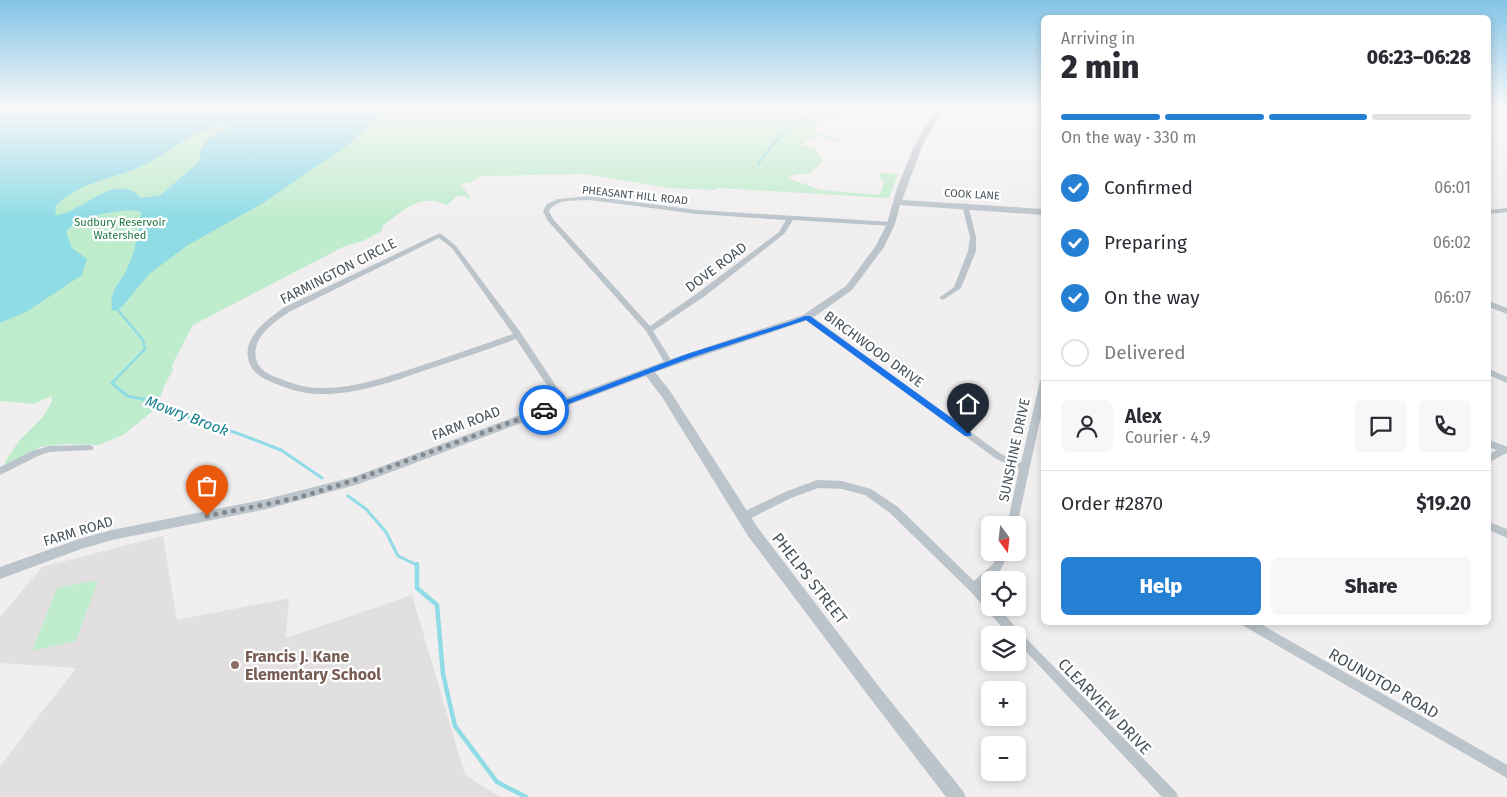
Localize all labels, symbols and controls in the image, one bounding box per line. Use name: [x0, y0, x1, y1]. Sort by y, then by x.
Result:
text: Arriving in: [1061, 29, 1135, 48]
text: 06:23–06:28: [1367, 46, 1471, 69]
text: 2 min: [1061, 48, 1139, 86]
text: On the way · 330 m: [1061, 128, 1197, 147]
icon: check: [1061, 174, 1089, 202]
text: Confirmed: [1104, 176, 1193, 199]
text: 06:01: [1434, 178, 1471, 197]
street label: PHEASANT HILL ROAD: [581, 183, 689, 208]
street label: COOK LANE: [944, 187, 1000, 202]
park label: Sudbury Reservoir Watershed: [74, 216, 166, 242]
icon: check: [1061, 229, 1089, 257]
text: Preparing: [1104, 231, 1187, 254]
text: 06:02: [1433, 233, 1471, 252]
street label: FARMINGTON CIRCLE: [277, 235, 399, 308]
street label: DOVE ROAD: [682, 239, 750, 296]
icon: check: [1061, 284, 1089, 312]
text: On the way: [1104, 286, 1200, 309]
text: 06:07: [1434, 288, 1471, 307]
street label: BIRCHWOOD DRIVE: [821, 308, 927, 391]
text: Delivered: [1104, 341, 1186, 364]
pin: [947, 383, 989, 434]
courier: [519, 385, 569, 435]
icon: home: [954, 390, 982, 418]
water label: Mowry Brook: [143, 392, 231, 440]
icon: car: [530, 396, 558, 424]
street label: SUNSHINE DRIVE: [995, 397, 1034, 503]
button: person: [1061, 400, 1113, 452]
button: chat: [1355, 400, 1407, 452]
button: phone: [1419, 400, 1471, 452]
street label: FARM ROAD: [429, 403, 503, 444]
text: Alex: [1125, 405, 1162, 428]
text: Courier · 4.9: [1125, 428, 1211, 447]
pin: [186, 465, 228, 516]
icon: bag: [193, 472, 221, 500]
text: Order #2870: [1061, 492, 1163, 515]
text: $19.20: [1416, 492, 1471, 515]
street label: FARM ROAD: [41, 513, 115, 550]
north arrow: [981, 516, 1026, 561]
map controls: [981, 516, 1026, 781]
street label: PHELPS STREET: [768, 529, 852, 628]
button: Help: [1061, 557, 1261, 615]
button: Share: [1271, 557, 1471, 615]
button: locate: [981, 571, 1026, 616]
button: layers: [981, 626, 1026, 671]
street label: ROUNDTOP ROAD: [1325, 644, 1442, 723]
place label: Francis J. Kane Elementary School: [245, 647, 381, 684]
street label: CLEARVIEW DRIVE: [1054, 654, 1155, 758]
marker: Francis J. Kane Elementary School: [229, 659, 241, 671]
button: +: [981, 681, 1026, 726]
button: −: [981, 736, 1026, 781]

